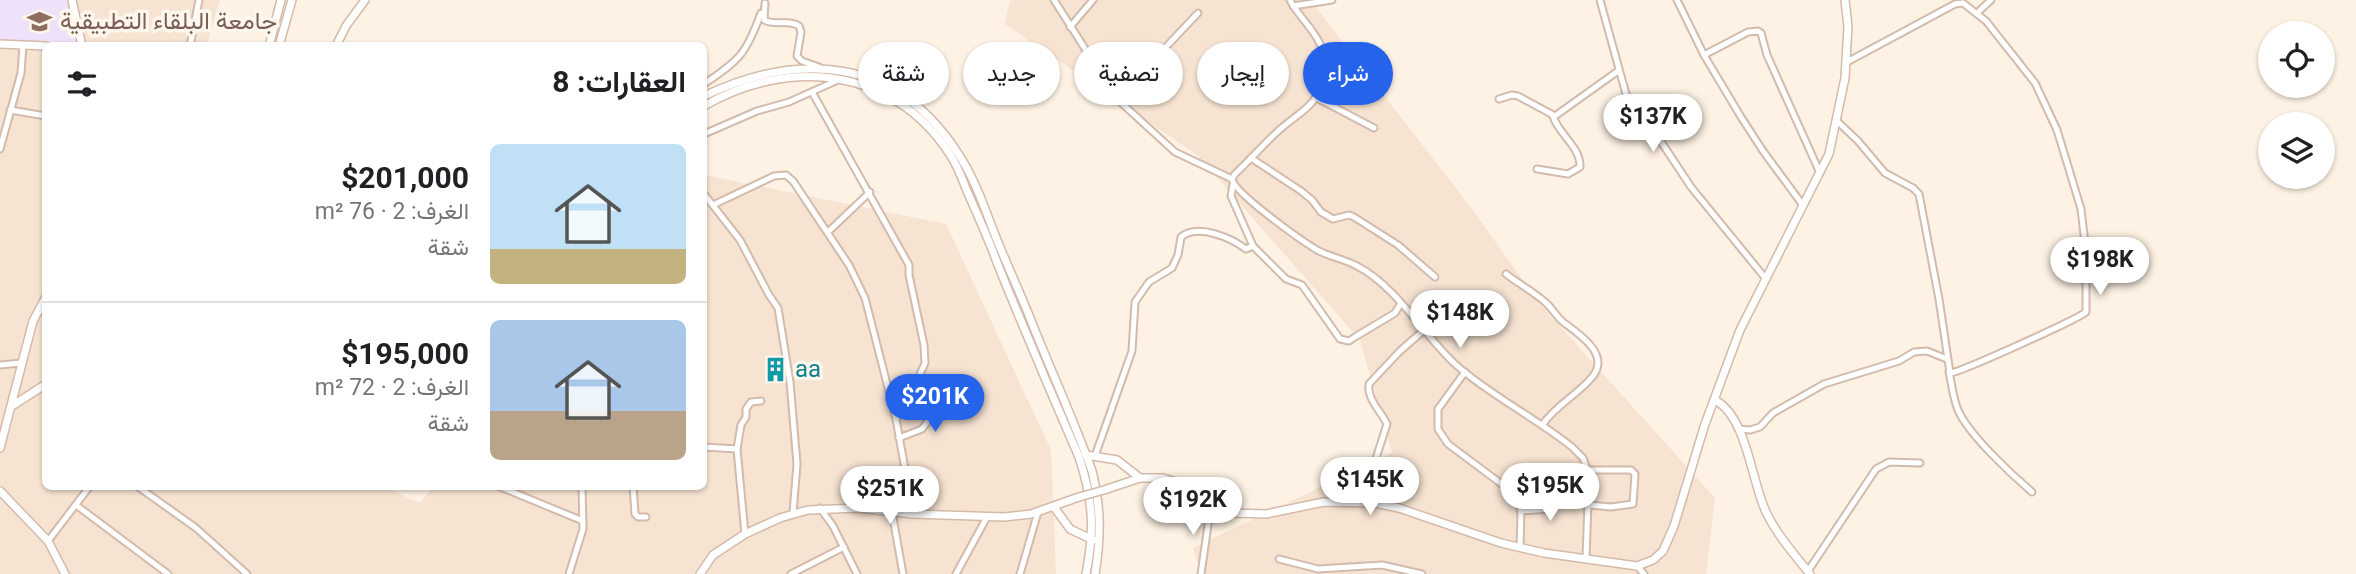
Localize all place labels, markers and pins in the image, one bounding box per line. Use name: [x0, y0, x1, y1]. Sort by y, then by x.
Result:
school or university icon: جامعة البلقاء التطبيقية: [26, 7, 54, 35]
place label: جامعة البلقاء التطبيقية: [60, 7, 277, 35]
pin: $137K: [1604, 94, 1702, 154]
pin: $198K: [2051, 238, 2149, 297]
pin: $148K: [1411, 290, 1509, 350]
building icon: aa: [761, 355, 789, 383]
place label: aa: [795, 355, 821, 383]
pin: $201K: [886, 374, 984, 434]
pin: $145K: [1321, 458, 1419, 517]
pin: $195K: [1501, 463, 1599, 523]
pin: $251K: [841, 466, 939, 526]
pin: $192K: [1144, 477, 1242, 537]

